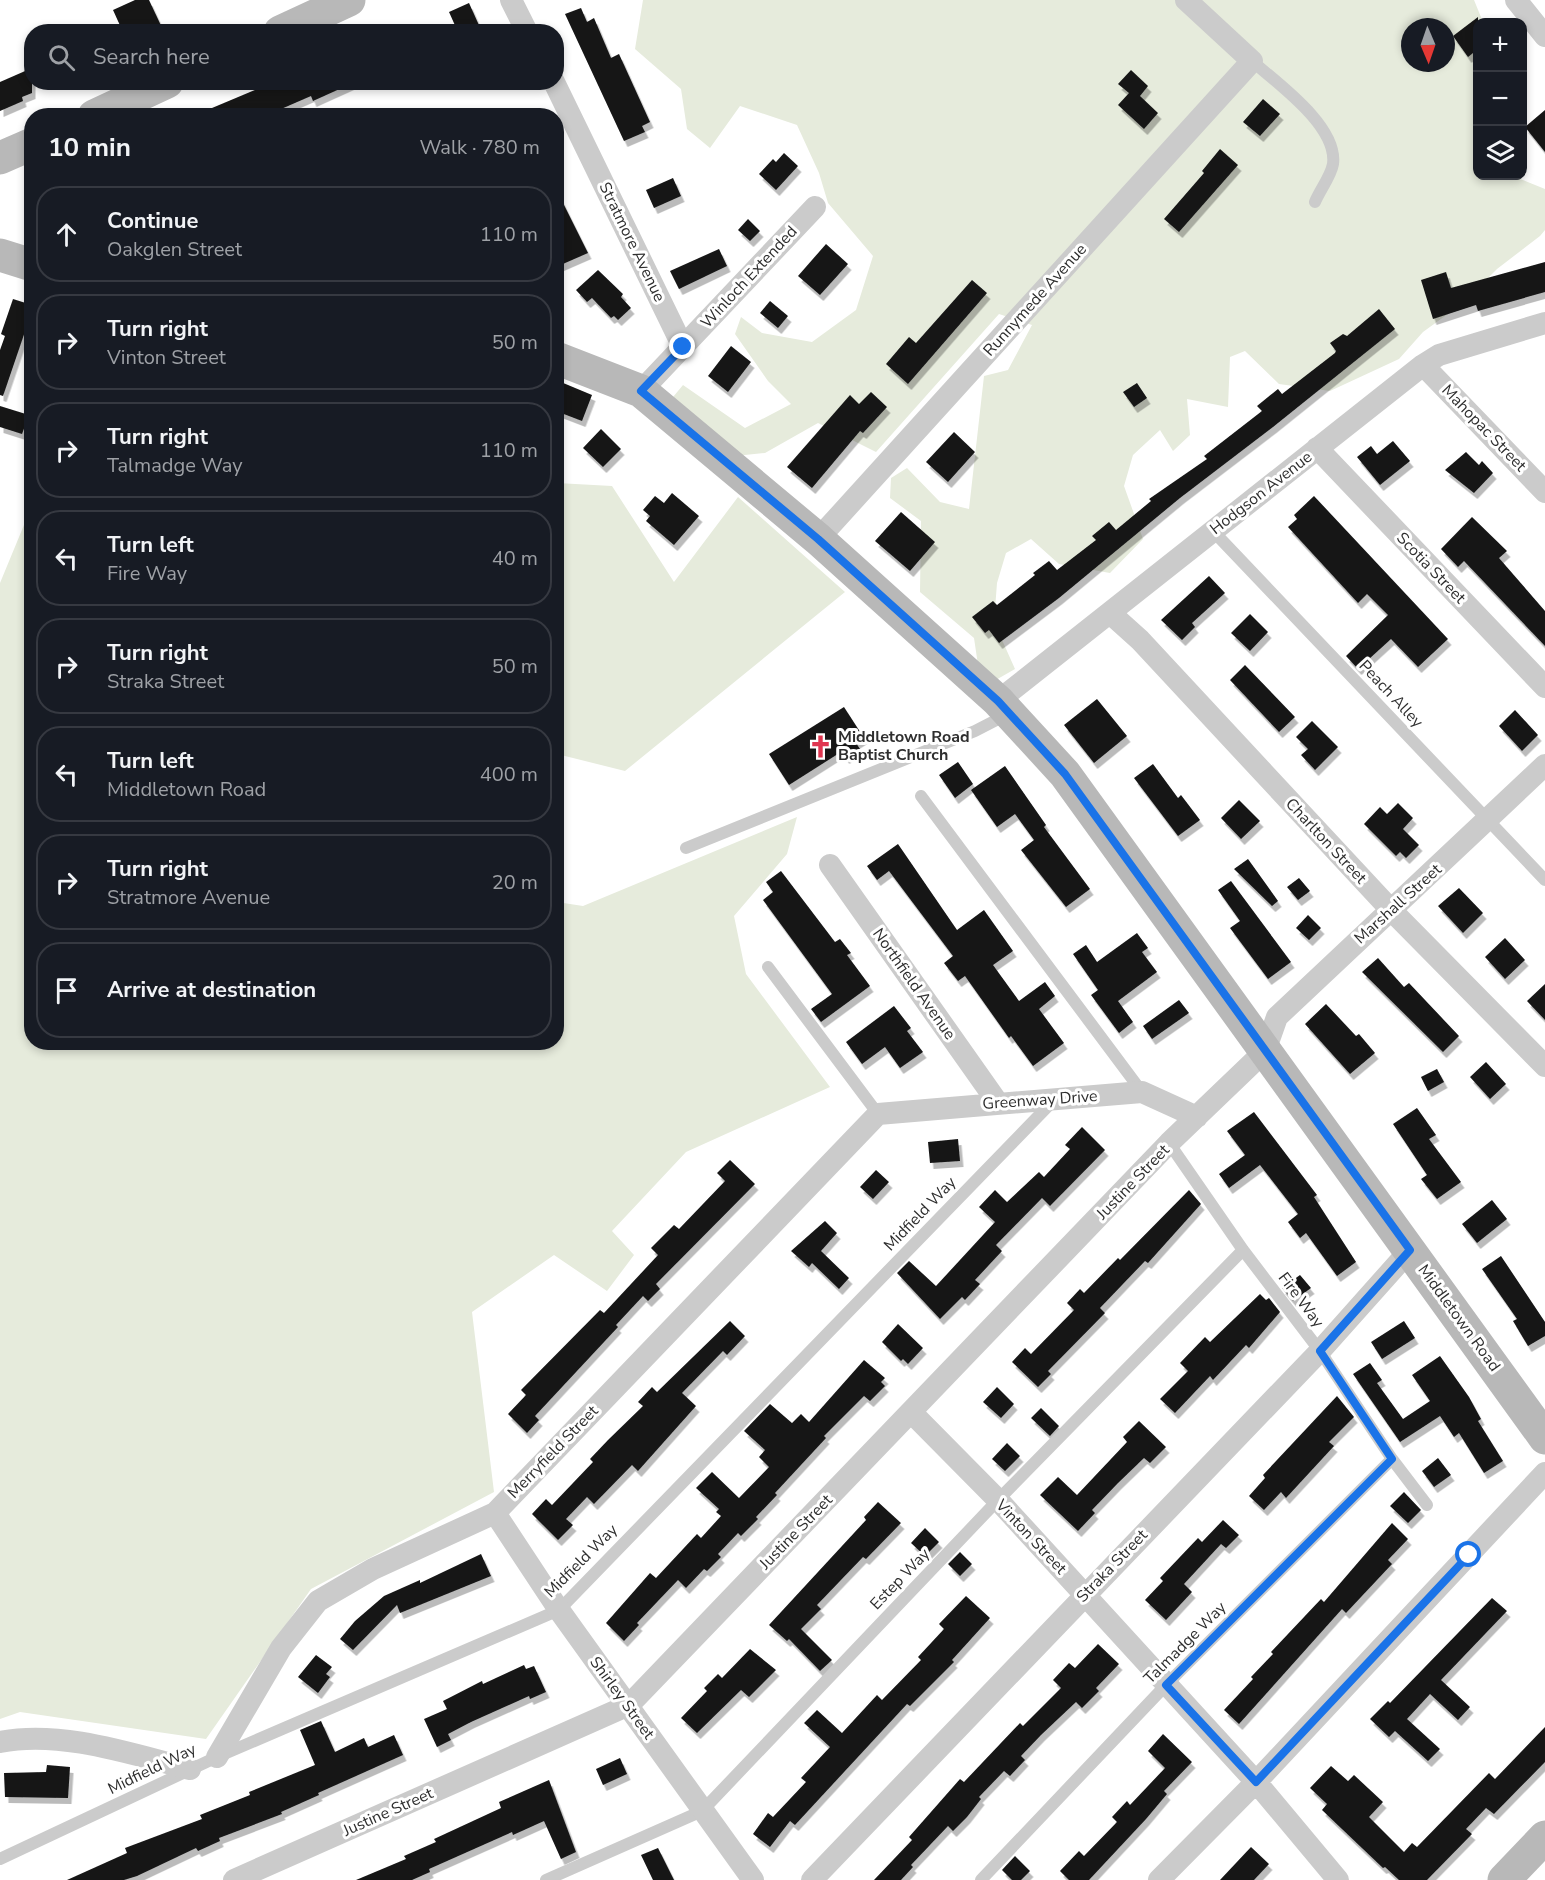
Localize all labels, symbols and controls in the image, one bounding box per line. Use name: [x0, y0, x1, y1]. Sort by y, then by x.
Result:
north arrow: [1401, 18, 1455, 72]
map controls: [1473, 18, 1527, 180]
button: +: [1473, 18, 1527, 72]
search box: [24, 24, 564, 90]
icon: search: [45, 41, 78, 74]
text: Search here: [93, 42, 210, 72]
button: −: [1473, 72, 1527, 126]
button: layers: [1473, 126, 1527, 180]
text: 10 min: [48, 130, 131, 165]
text: Walk · 780 m: [420, 134, 540, 161]
street label: Stratmore Avenue: [594, 179, 670, 305]
text: Continue: [107, 206, 198, 236]
icon: ahead: [50, 218, 83, 251]
text: 110 m: [480, 221, 538, 248]
street label: Winloch Extended: [696, 221, 802, 333]
text: Oakglen Street: [107, 236, 242, 263]
street label: Runnymede Avenue: [978, 239, 1092, 361]
text: Turn right: [107, 314, 208, 344]
icon: right: [50, 326, 83, 359]
text: 50 m: [492, 329, 538, 356]
route end: [669, 333, 695, 359]
text: Vinton Street: [107, 344, 226, 371]
street label: Mahopac Street: [1437, 380, 1531, 477]
text: Turn right: [107, 422, 208, 452]
icon: right: [50, 434, 83, 467]
text: 110 m: [480, 437, 538, 464]
street label: Hodgson Avenue: [1205, 446, 1317, 540]
text: Talmadge Way: [107, 452, 243, 479]
street label: Scotia Street: [1391, 527, 1471, 609]
text: Turn left: [107, 530, 194, 560]
icon: left: [50, 542, 83, 575]
text: 40 m: [492, 545, 538, 572]
text: Fire Way: [107, 560, 187, 587]
text: Turn right: [107, 638, 208, 668]
icon: right: [50, 650, 83, 683]
text: 50 m: [492, 653, 538, 680]
street label: Peach Alley: [1354, 655, 1429, 733]
text: Straka Street: [107, 668, 224, 695]
place label: Middletown Road Baptist Church: [838, 726, 970, 766]
church icon: Middletown Road Baptist Church: [807, 733, 833, 759]
text: Turn left: [107, 746, 194, 776]
icon: left: [50, 758, 83, 791]
text: 400 m: [480, 761, 538, 788]
text: Middletown Road: [107, 776, 266, 803]
street label: Charlton Street: [1280, 793, 1372, 889]
text: Turn right: [107, 854, 208, 884]
street label: Marshall Street: [1350, 859, 1447, 949]
icon: right: [50, 866, 83, 899]
text: 20 m: [492, 869, 538, 896]
text: Stratmore Avenue: [107, 884, 270, 911]
street label: Northfield Avenue: [867, 924, 961, 1044]
icon: arrive: [50, 974, 83, 1007]
text: Arrive at destination: [107, 975, 316, 1005]
street label: Greenway Drive: [982, 1085, 1098, 1115]
street label: Justine Street: [1091, 1139, 1175, 1225]
street label: Midfield Way: [879, 1171, 962, 1256]
street label: Middletown Road: [1413, 1260, 1505, 1376]
street label: Fire Way: [1273, 1268, 1330, 1333]
street label: Merryfield Street: [503, 1400, 603, 1503]
street label: Justine Street: [754, 1489, 838, 1575]
street label: Vinton Street: [990, 1494, 1072, 1580]
street label: Midfield Way: [539, 1519, 623, 1603]
street label: Straka Street: [1072, 1524, 1153, 1607]
route start: [1455, 1541, 1481, 1567]
street label: Estep Way: [865, 1543, 935, 1615]
street label: Talmadge Way: [1139, 1596, 1232, 1689]
street label: Shirley Street: [584, 1652, 660, 1744]
street label: Midfield Way: [104, 1738, 200, 1800]
street label: Justine Street: [339, 1782, 437, 1842]

